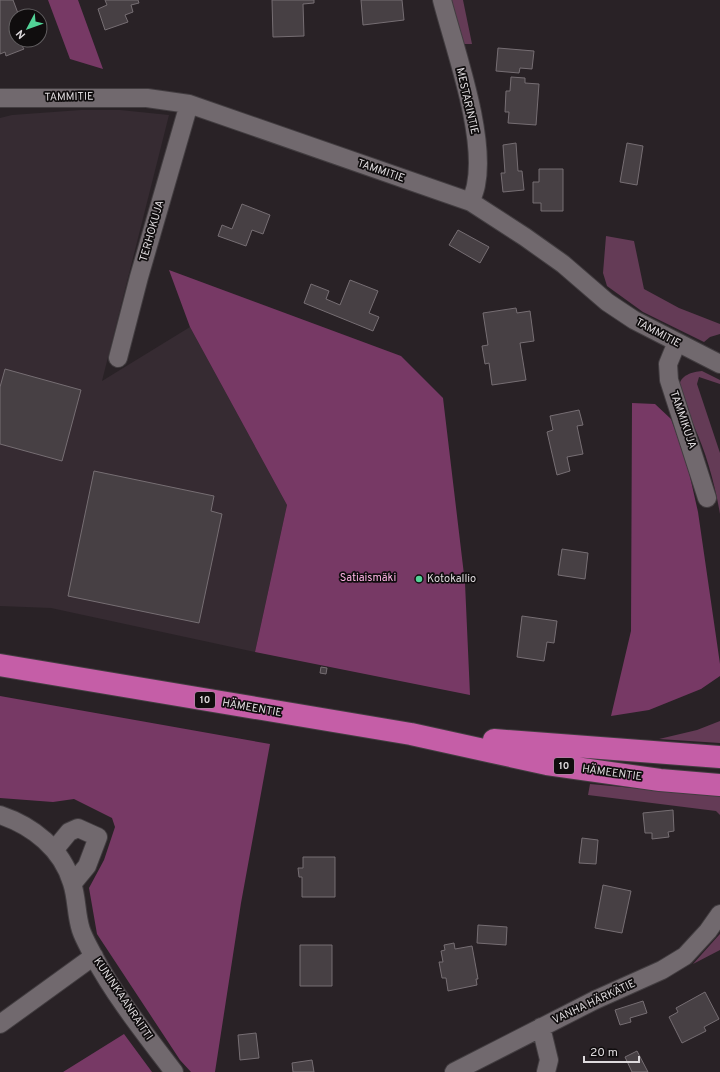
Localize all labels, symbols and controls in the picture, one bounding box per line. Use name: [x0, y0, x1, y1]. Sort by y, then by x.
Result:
north arrow: [8, 8, 48, 48]
text: N: [13, 26, 29, 41]
street label: MESTARINTIE: [453, 66, 481, 136]
street label: TAMMITIE: [44, 90, 94, 104]
street label: TAMMITIE: [356, 156, 406, 186]
street label: TERHOKUJA: [137, 199, 167, 263]
street label: TAMMITIE: [633, 315, 683, 351]
street label: TAMMIKUJA: [666, 389, 700, 451]
park label: Satiaismäki: [340, 571, 396, 585]
place label: Kotokallio: [427, 572, 476, 586]
marker: Kotokallio: [414, 574, 424, 584]
road number: 10: [195, 692, 215, 708]
street label: HÄMEENTIE: [221, 695, 283, 720]
road number: 10: [554, 758, 574, 774]
street label: HÄMEENTIE: [581, 761, 643, 784]
street label: KUNINKAANRAITTI: [90, 955, 156, 1043]
street label: VANHA HÄRKÄTIE: [550, 976, 638, 1027]
scale bar: [584, 1038, 639, 1064]
text: 20 m: [590, 1045, 618, 1061]

